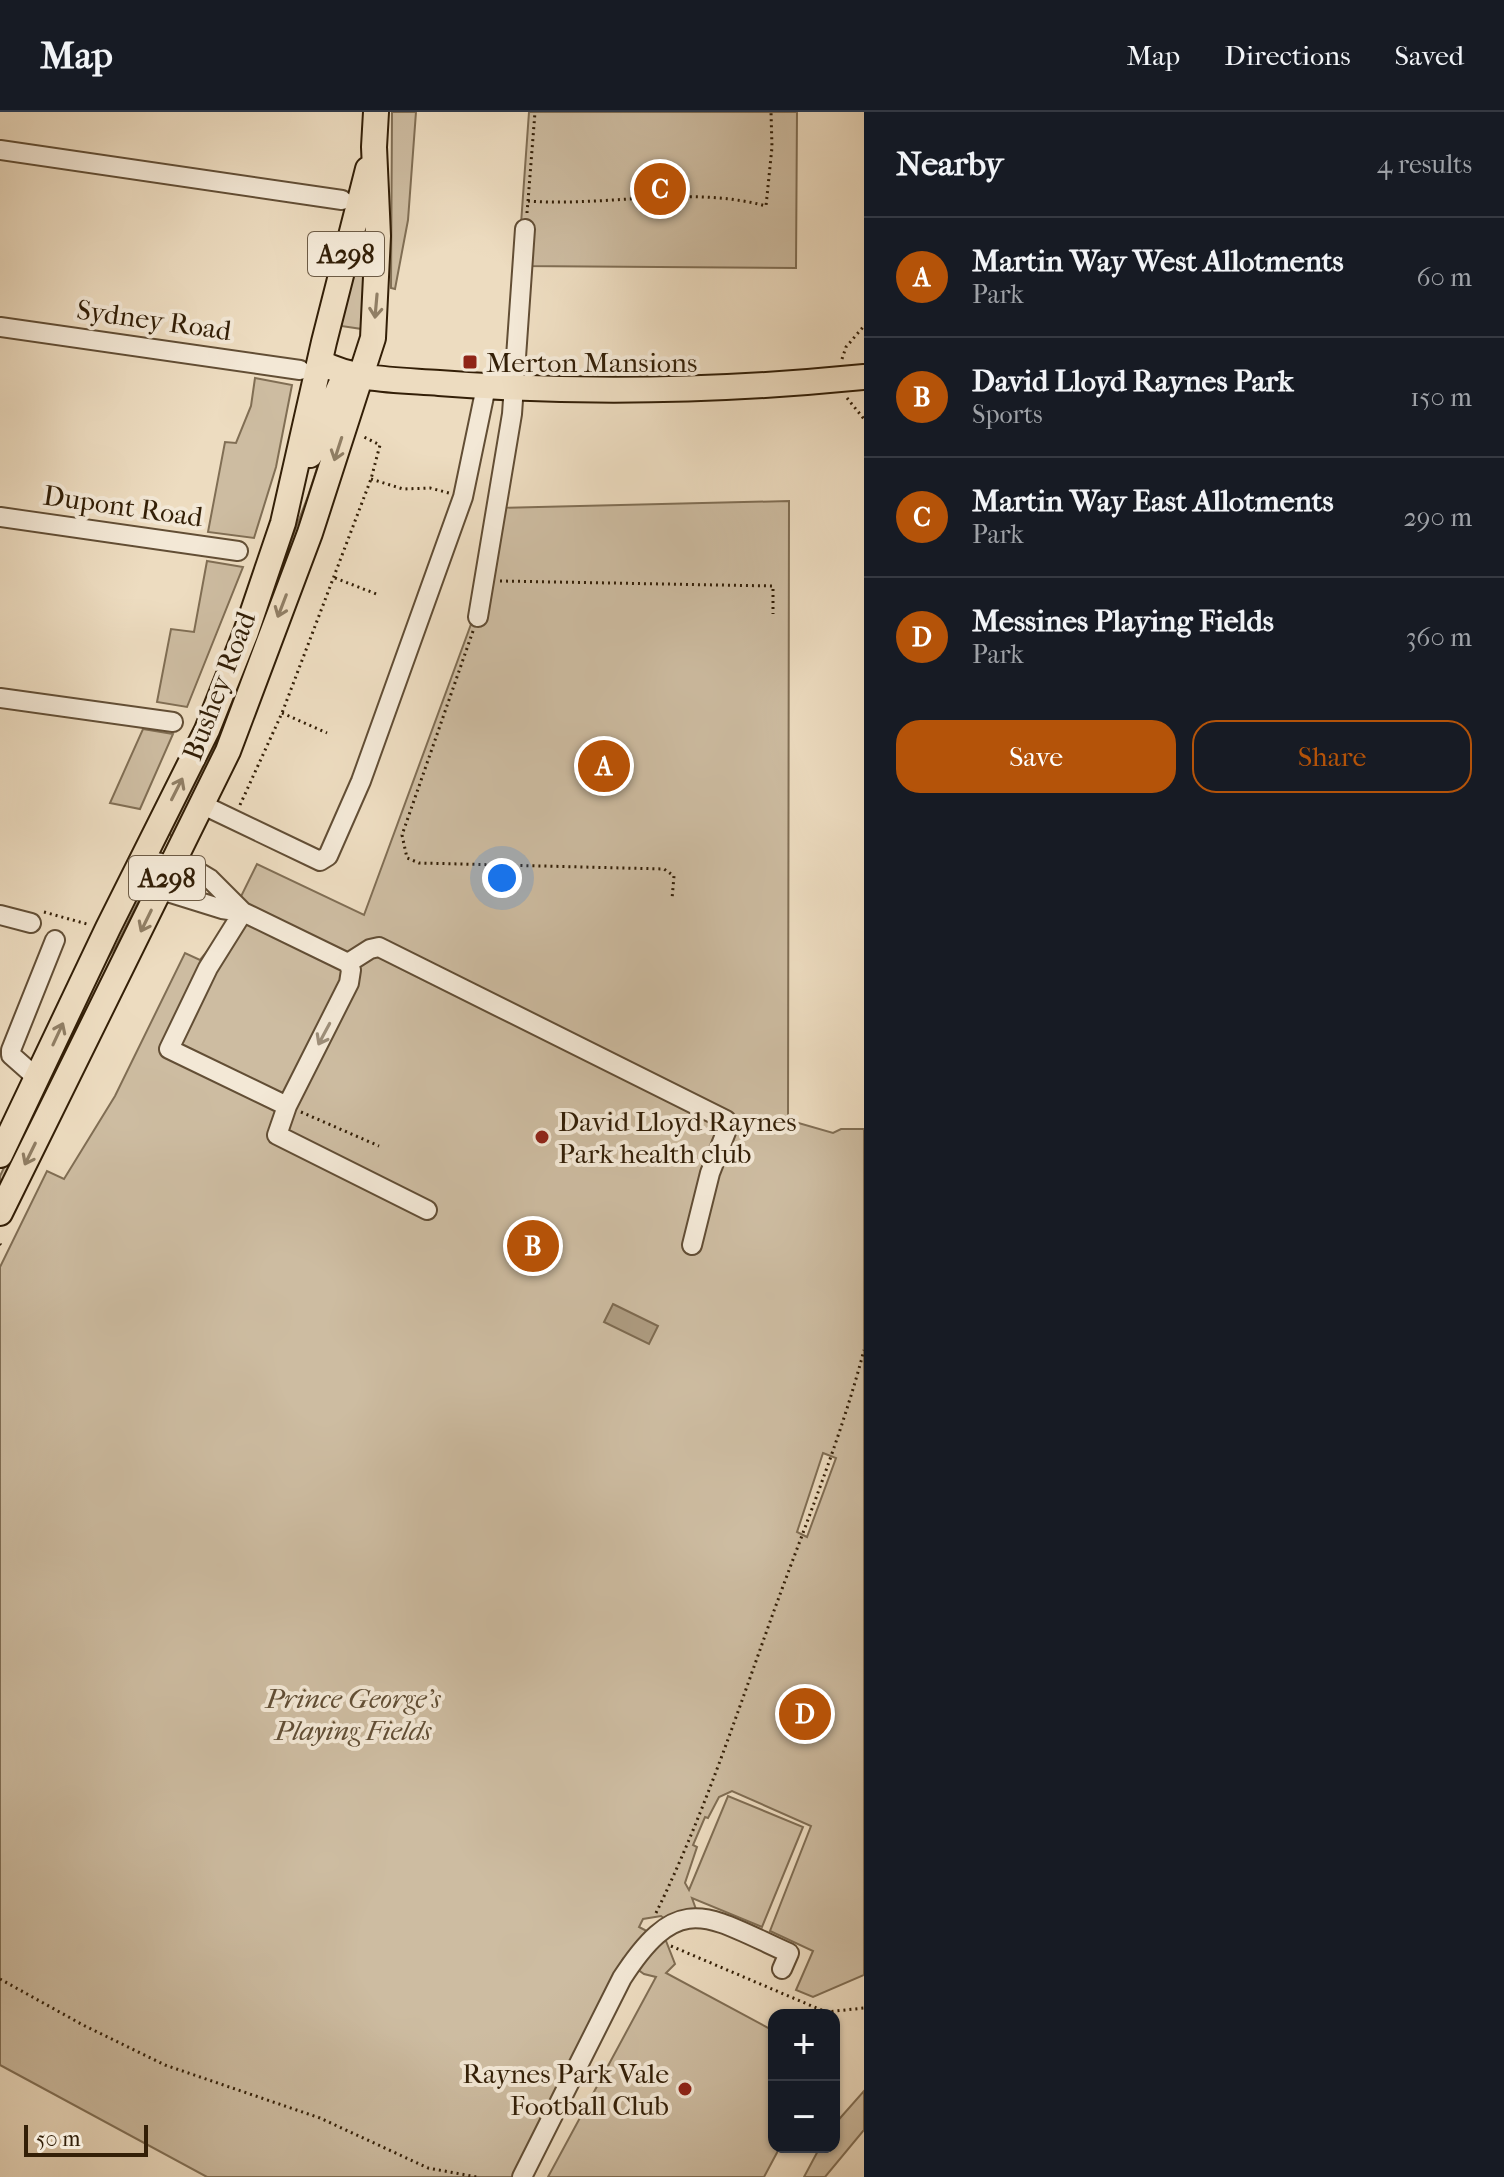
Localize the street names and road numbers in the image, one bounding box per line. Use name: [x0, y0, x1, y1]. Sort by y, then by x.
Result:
road number: A298: [308, 232, 384, 276]
street label: Sydney Road: [75, 293, 234, 347]
street label: Dupont Road: [41, 478, 206, 534]
street label: Bushey Road: [176, 606, 263, 765]
road number: A298: [129, 856, 205, 900]

